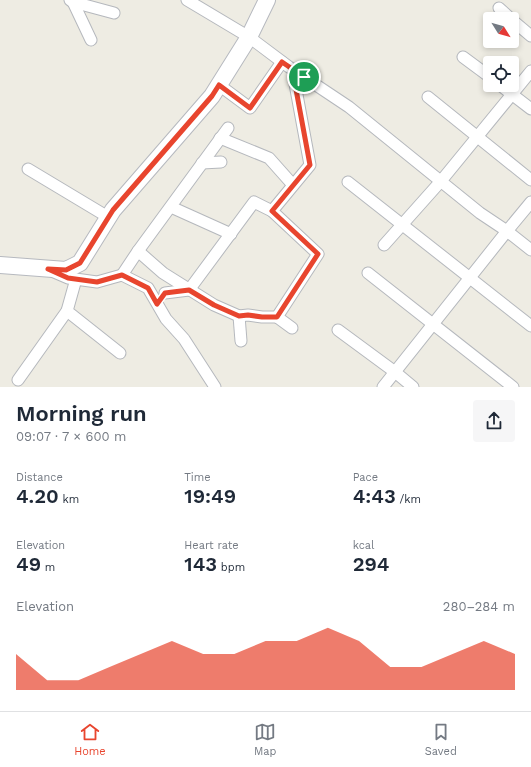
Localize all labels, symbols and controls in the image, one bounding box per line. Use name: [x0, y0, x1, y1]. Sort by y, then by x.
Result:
north arrow: [483, 12, 519, 48]
map controls: [483, 12, 519, 92]
button: locate: [483, 56, 519, 92]
pin: [287, 60, 321, 94]
icon: arrive: [293, 66, 315, 88]
button: share: [473, 400, 515, 442]
text: Morning run: [16, 401, 147, 426]
text: 09:07 · 7 × 600 m: [16, 429, 127, 444]
text: Distance: [16, 471, 63, 484]
text: Time: [184, 471, 211, 484]
text: Pace: [353, 471, 378, 484]
text: 4.20: [16, 484, 59, 508]
text: 19:49: [184, 484, 236, 508]
text: 4:43: [353, 484, 396, 508]
text: km: [59, 493, 79, 506]
text: /km: [396, 493, 421, 506]
text: Elevation: [16, 539, 65, 552]
text: Heart rate: [184, 539, 239, 552]
text: kcal: [353, 539, 374, 552]
text: 49: [16, 552, 41, 576]
text: 143: [184, 552, 217, 576]
text: 294: [353, 552, 389, 576]
text: m: [41, 561, 55, 574]
text: bpm: [217, 561, 245, 574]
text: Elevation: [16, 599, 74, 614]
text: 280–284 m: [443, 599, 515, 614]
tab: Home: [74, 721, 106, 758]
tab: Map: [254, 721, 276, 758]
tab: Saved: [425, 721, 457, 758]

